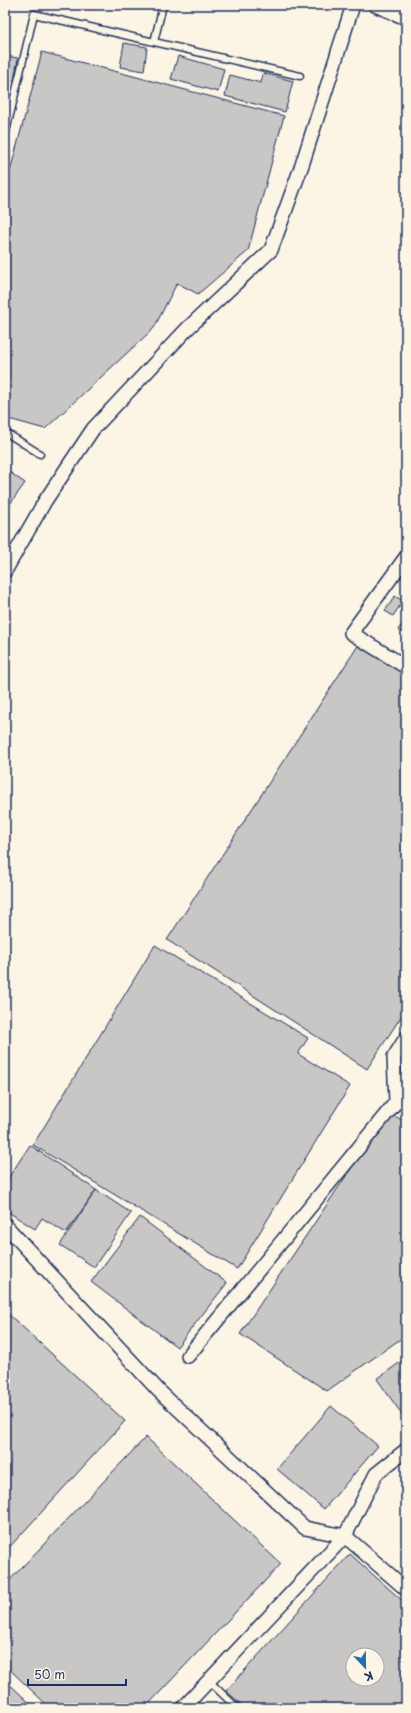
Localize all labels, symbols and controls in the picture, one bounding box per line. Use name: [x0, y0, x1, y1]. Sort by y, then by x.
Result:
north arrow: [345, 1647, 385, 1687]
scale bar: [28, 1661, 126, 1687]
text: 50 m: [34, 1665, 65, 1683]
text: K: [362, 1667, 376, 1686]

